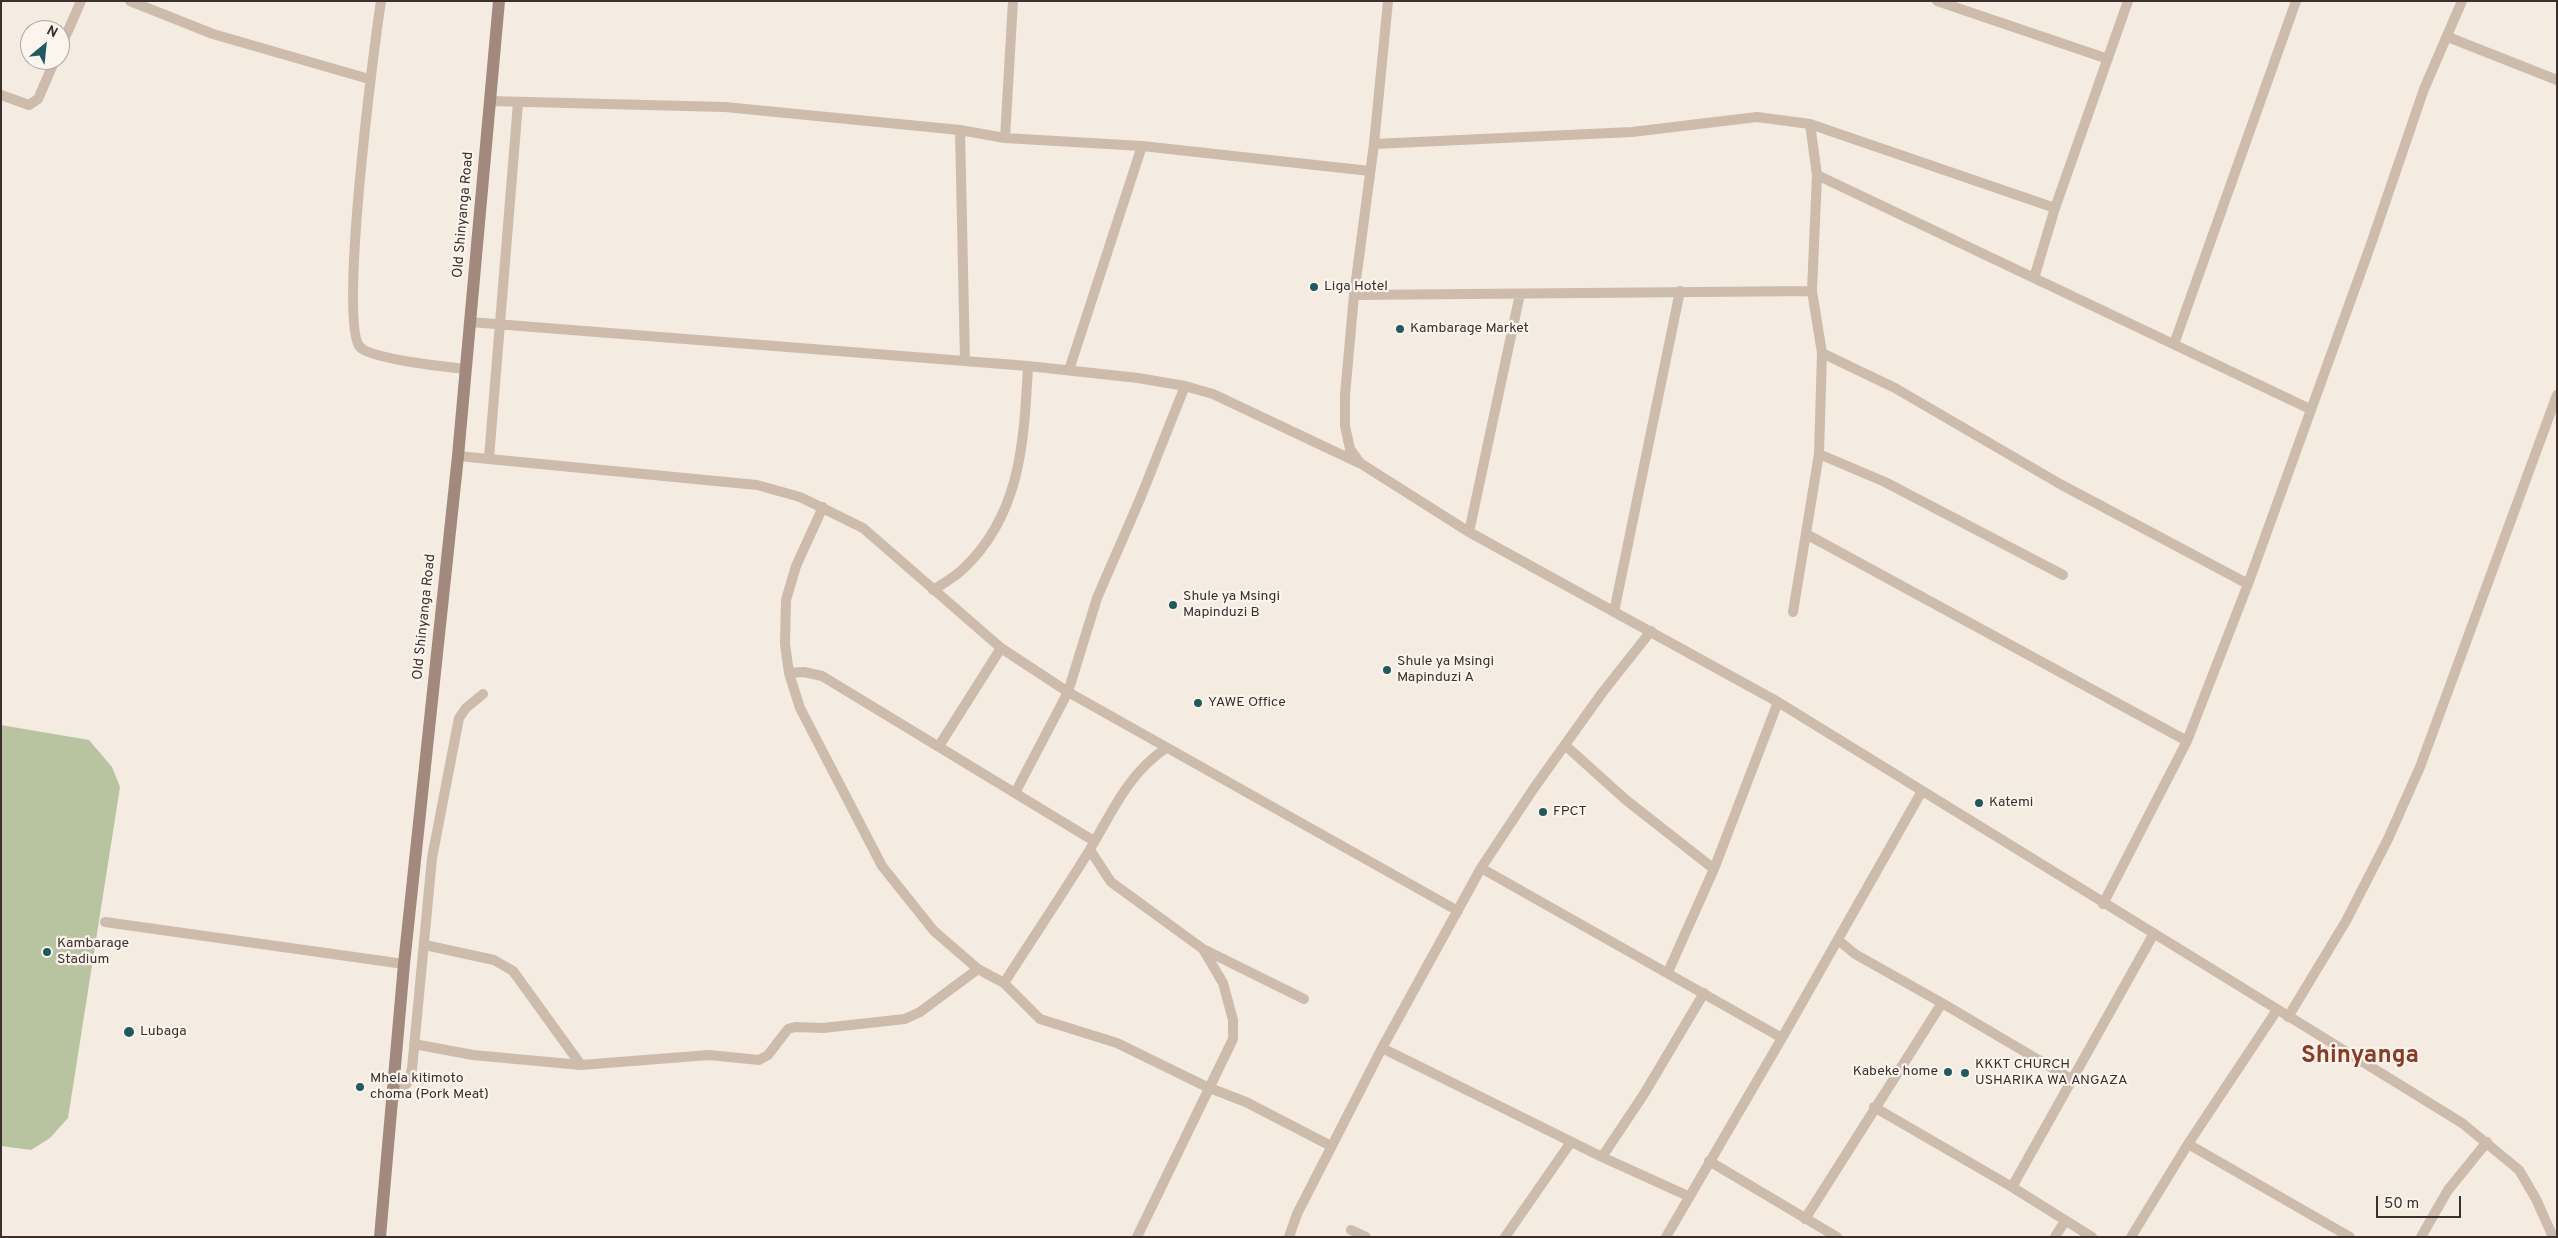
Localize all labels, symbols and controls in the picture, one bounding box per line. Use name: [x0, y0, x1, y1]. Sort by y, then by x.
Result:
north arrow: [20, 20, 70, 70]
text: N: [43, 22, 60, 42]
street label: Old Shinyanga Road: [450, 151, 478, 279]
place label: Liga Hotel: [1324, 279, 1388, 295]
marker: Liga Hotel: [1308, 281, 1320, 293]
place label: Kambarage Market: [1410, 321, 1529, 337]
marker: Kambarage Market: [1394, 323, 1406, 335]
street label: Old Shinyanga Road: [410, 553, 440, 681]
place label: Shule ya Msingi Mapinduzi B: [1183, 589, 1280, 622]
marker: Shule ya Msingi Mapinduzi B: [1167, 599, 1179, 611]
place label: Shule ya Msingi Mapinduzi A: [1397, 654, 1494, 686]
marker: Shule ya Msingi Mapinduzi A: [1381, 664, 1393, 676]
place label: YAWE Office: [1208, 695, 1286, 711]
marker: YAWE Office: [1192, 697, 1204, 709]
place label: Katemi: [1989, 795, 2033, 811]
marker: Katemi: [1973, 797, 1985, 809]
place label: FPCT: [1553, 804, 1587, 820]
marker: FPCT: [1537, 806, 1549, 818]
place label: Kambarage Stadium: [57, 936, 129, 969]
marker: Kambarage Stadium: [41, 946, 53, 958]
place label: Lubaga: [140, 1024, 187, 1040]
marker: Lubaga: [122, 1025, 136, 1039]
district label: Shinyanga: [2301, 1043, 2419, 1071]
place label: KKKT CHURCH USHARIKA WA ANGAZA: [1975, 1057, 2127, 1090]
place label: Kabeke home: [1853, 1064, 1938, 1080]
marker: Kabeke home: [1942, 1066, 1954, 1078]
marker: KKKT CHURCH USHARIKA WA ANGAZA: [1959, 1067, 1971, 1079]
place label: Mhela kitimoto choma (Pork Meat): [370, 1071, 489, 1104]
marker: Mhela kitimoto choma (Pork Meat): [354, 1081, 366, 1093]
scale bar: [2378, 1186, 2463, 1218]
text: 50 m: [2384, 1195, 2419, 1214]

